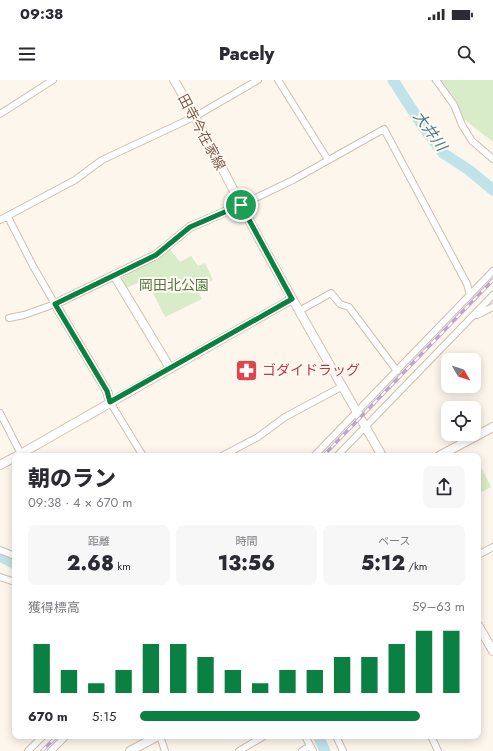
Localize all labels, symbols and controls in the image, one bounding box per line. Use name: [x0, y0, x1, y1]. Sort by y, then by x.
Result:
text: 09:38: [20, 3, 64, 25]
text: Pacely: [219, 41, 274, 67]
icon: menu: [16, 43, 38, 65]
icon: search: [455, 43, 477, 65]
street label: 田寺今在家線: [173, 90, 231, 174]
water label: 大井川: [408, 106, 453, 157]
pin: [224, 188, 258, 222]
icon: arrive: [230, 194, 252, 216]
park label: 岡田北公園: [139, 275, 209, 295]
north arrow: [441, 353, 481, 393]
map controls: [441, 353, 481, 441]
pharmacy icon: ゴダイドラッグ: [234, 357, 260, 383]
place label: ゴダイドラッグ: [262, 360, 360, 380]
button: locate: [441, 401, 481, 441]
text: 朝のラン: [28, 462, 116, 494]
button: share: [423, 466, 465, 508]
text: 09:38 · 4 × 670 m: [28, 493, 132, 512]
text: 距離: [88, 533, 110, 549]
text: 時間: [235, 533, 257, 549]
text: ペース: [378, 533, 410, 549]
text: 2.68: [67, 549, 114, 578]
text: 13:56: [218, 549, 275, 578]
text: 5:12: [361, 549, 405, 578]
text: km: [114, 558, 131, 574]
text: /km: [405, 558, 427, 574]
text: 59–63 m: [412, 597, 465, 616]
text: 獲得標高: [28, 598, 80, 617]
text: 670 m: [28, 707, 68, 726]
text: 5:15: [92, 707, 116, 726]

